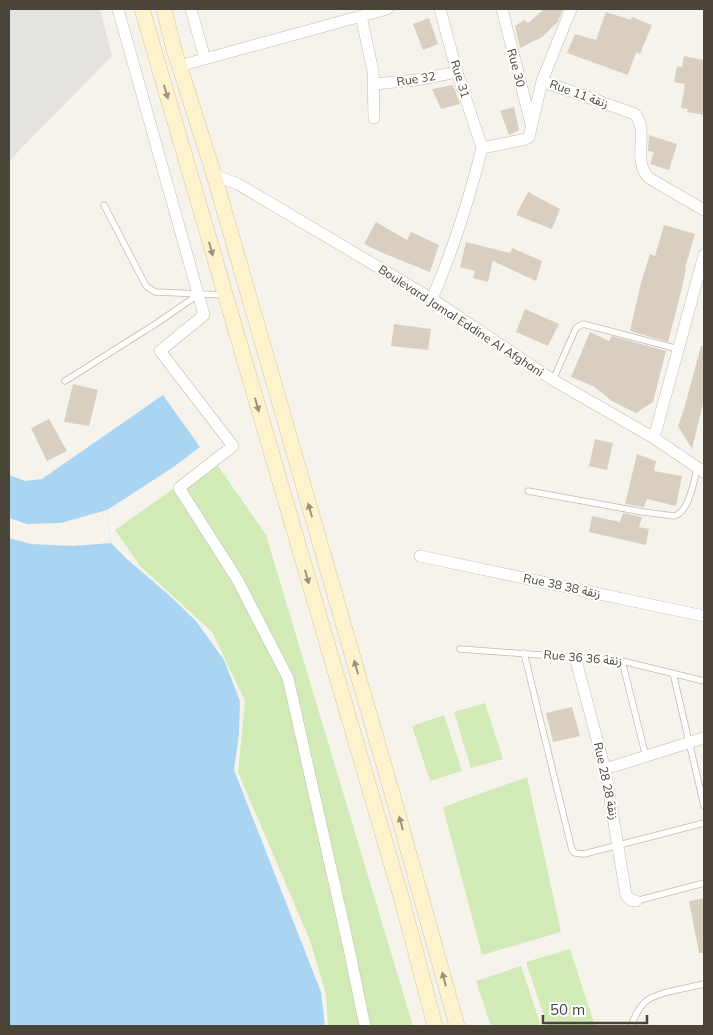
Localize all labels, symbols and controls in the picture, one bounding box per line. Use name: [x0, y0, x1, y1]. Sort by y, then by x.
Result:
street label: Rue 30: [504, 47, 529, 89]
street label: Rue 31: [448, 58, 473, 100]
street label: Rue 32: [395, 68, 437, 89]
street label: Rue 11 زنقة: [548, 76, 611, 111]
one-way arrow: [163, 85, 171, 100]
one-way arrow: [208, 241, 216, 256]
street label: Boulevard Jamal Eddine Al Afghani: [376, 261, 547, 380]
one-way arrow: [253, 397, 261, 412]
one-way arrow: [306, 503, 314, 518]
one-way arrow: [304, 570, 312, 585]
street label: Rue 38 زنقة 38: [522, 570, 602, 601]
street label: Rue 36 زنقة 36: [543, 647, 623, 668]
one-way arrow: [351, 659, 359, 674]
street label: Rue 28 زنقة 28: [591, 741, 622, 821]
one-way arrow: [396, 815, 404, 830]
one-way arrow: [440, 972, 448, 987]
scale bar: [543, 992, 647, 1024]
text: 50 m: [550, 1000, 585, 1019]

